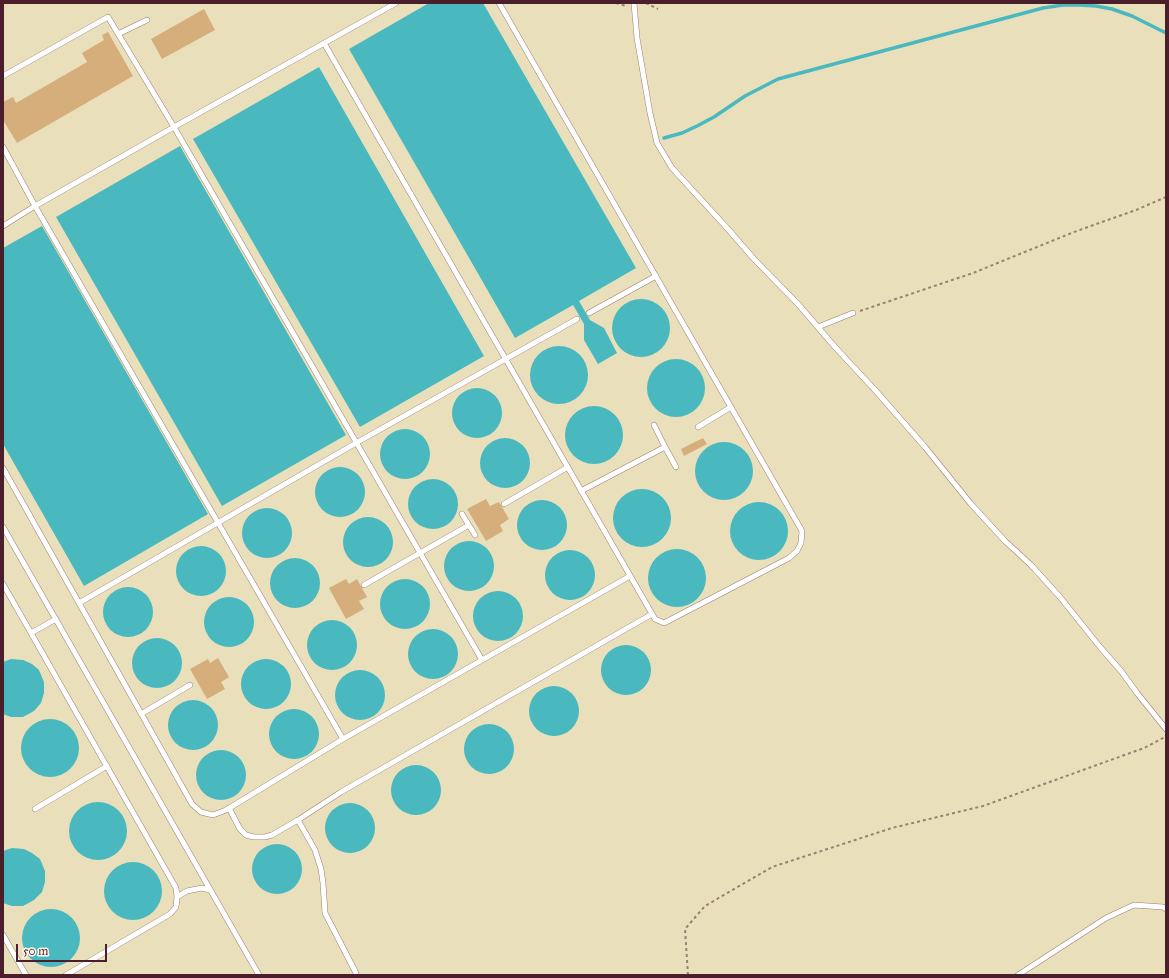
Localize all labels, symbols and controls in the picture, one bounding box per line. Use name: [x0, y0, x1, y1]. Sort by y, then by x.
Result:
scale bar: [18, 936, 109, 962]
text: 50 m: [23, 944, 48, 958]

